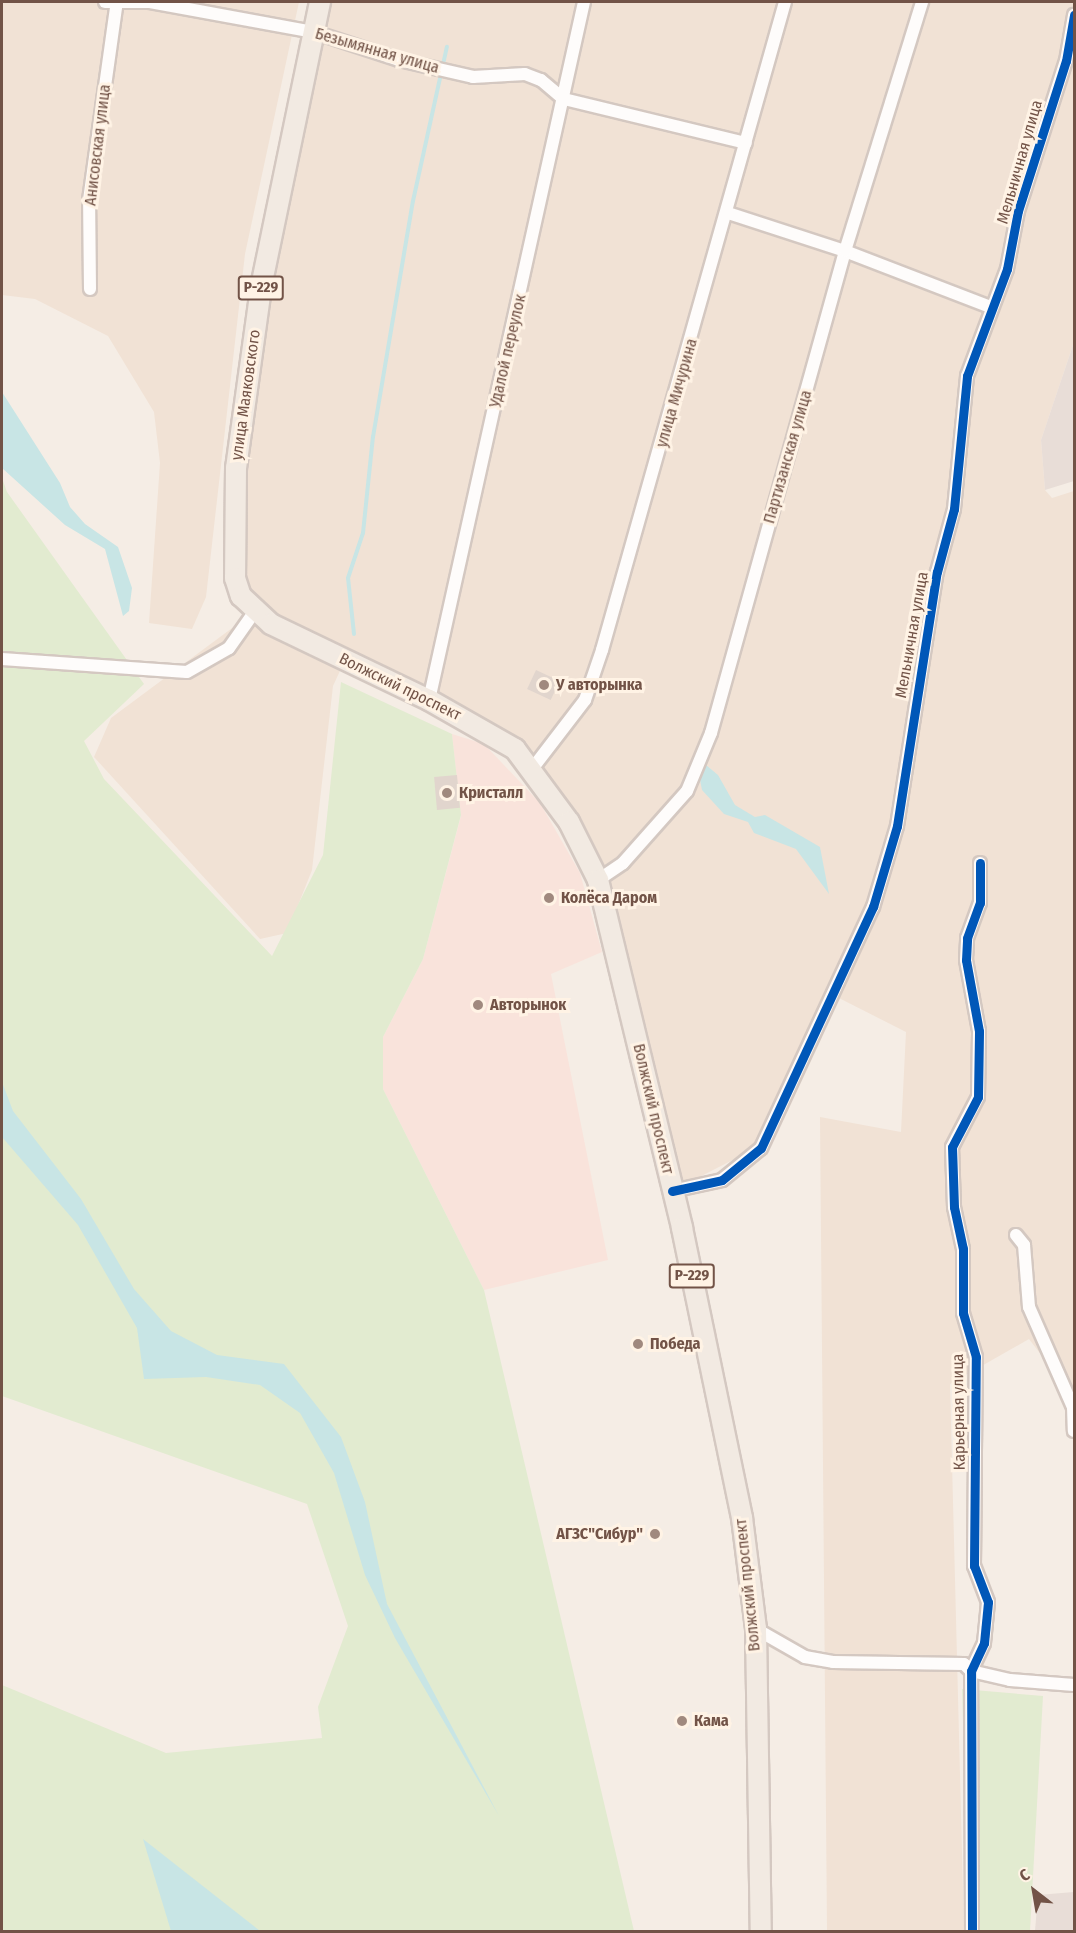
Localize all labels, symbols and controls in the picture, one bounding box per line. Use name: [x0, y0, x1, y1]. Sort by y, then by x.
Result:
street label: Безымянная улица: [313, 24, 441, 78]
street label: Анисовская улица: [81, 83, 115, 207]
street label: Мельничная улица: [993, 98, 1047, 226]
road number: Р-229: [237, 276, 285, 300]
street label: Удалой переулок: [486, 292, 530, 410]
street label: улица Маяковского: [227, 329, 265, 461]
street label: улица Мичурина: [652, 336, 702, 450]
street label: Партизанская улица: [760, 388, 816, 526]
street label: Мельничная улица: [891, 570, 933, 700]
street label: Волжский проспект: [336, 649, 464, 725]
place label: У авторынка: [556, 675, 643, 695]
marker: У авторынка: [537, 678, 551, 692]
place label: Кристалл: [459, 783, 523, 803]
marker: Кристалл: [440, 786, 454, 800]
place label: Колёса Даром: [561, 888, 657, 908]
marker: Колёса Даром: [542, 891, 556, 905]
place label: Авторынок: [490, 995, 566, 1015]
marker: Авторынок: [471, 998, 485, 1012]
street label: Волжский проспект: [629, 1042, 677, 1176]
road number: Р-229: [668, 1264, 716, 1288]
place label: Победа: [650, 1334, 701, 1354]
marker: Победа: [631, 1337, 645, 1351]
street label: Карьерная улица: [948, 1353, 970, 1471]
street label: Волжский проспект: [731, 1518, 765, 1652]
place label: АГЗС"Сибур": [556, 1524, 643, 1544]
marker: АГЗС"Сибур": [648, 1527, 662, 1541]
place label: Кама: [694, 1711, 729, 1731]
marker: Кама: [675, 1714, 689, 1728]
north arrow: [1004, 1861, 1064, 1921]
text: С: [1016, 1865, 1033, 1885]

